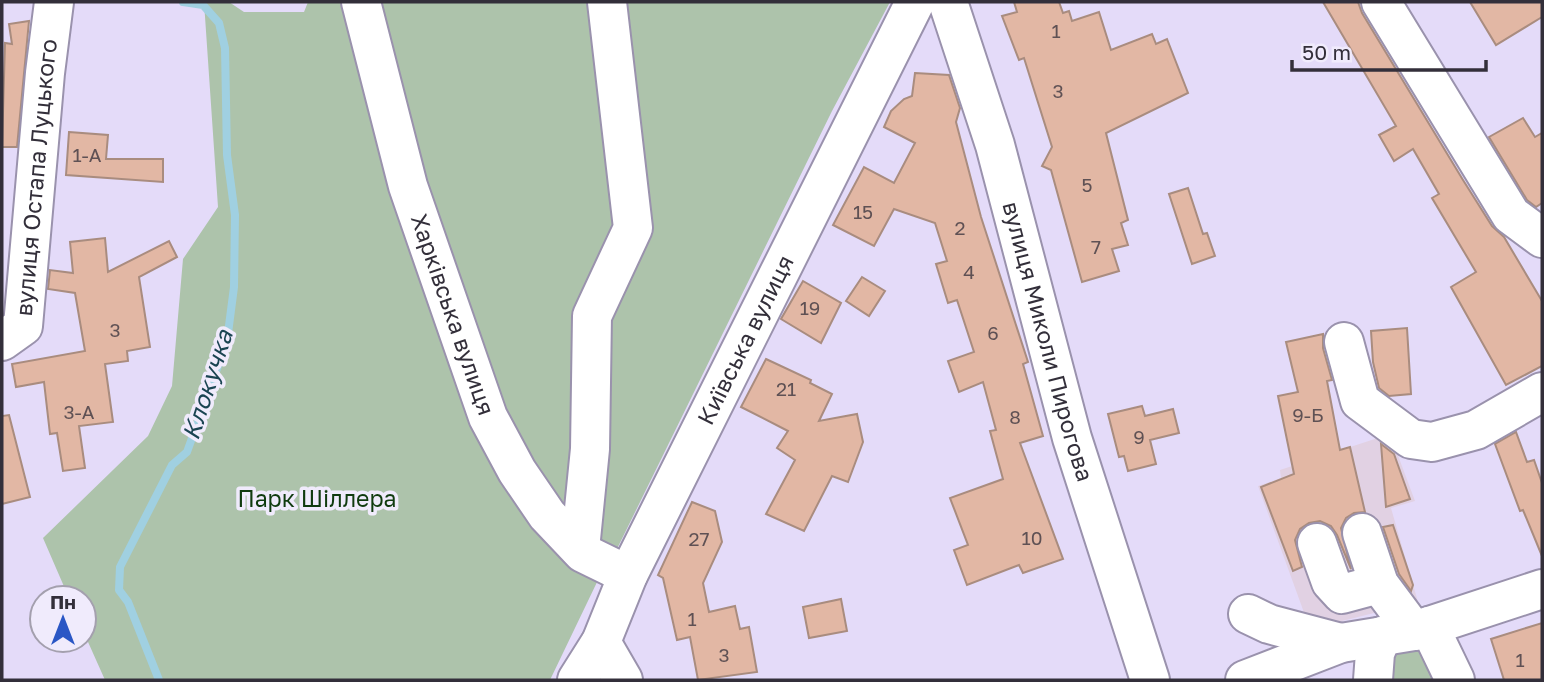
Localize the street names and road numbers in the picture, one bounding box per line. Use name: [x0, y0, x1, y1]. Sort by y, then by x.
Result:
street label: вулиця Остапа Луцького: [9, 37, 62, 317]
street label: вулиця Миколи Пирогова: [997, 198, 1100, 485]
street label: Харківська вулиця: [406, 210, 501, 419]
street label: Київська вулиця: [691, 250, 799, 429]

